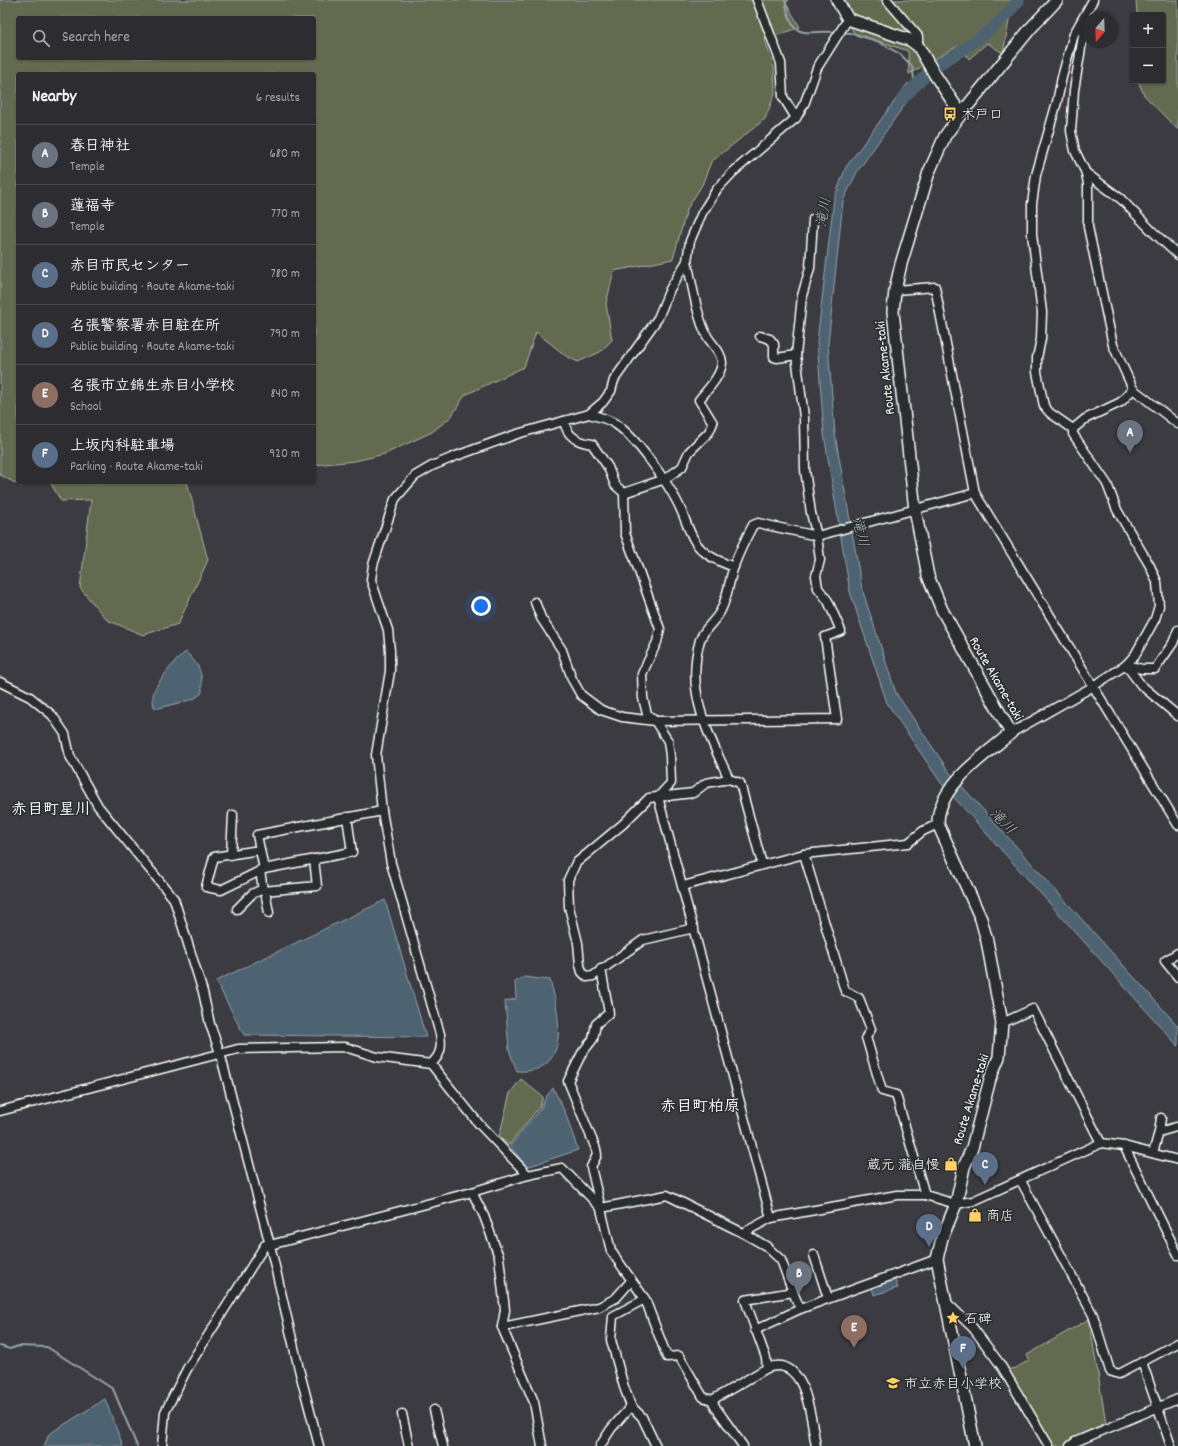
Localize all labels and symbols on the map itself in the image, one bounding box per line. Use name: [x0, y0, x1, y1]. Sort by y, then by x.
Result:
north arrow: [1082, 12, 1118, 48]
bus stop icon: 木戸口: [942, 106, 958, 122]
place label: 木戸口: [961, 106, 1003, 126]
water label: 滝川: [812, 196, 838, 229]
street label: Route Akame-taki: [871, 319, 901, 416]
pin: A: [1117, 420, 1143, 453]
water label: 滝川: [845, 515, 873, 550]
your location: [471, 596, 491, 616]
street label: Route Akame-taki: [963, 633, 1028, 725]
district label: 赤目町星川: [11, 799, 91, 822]
water label: 滝川: [983, 804, 1020, 841]
street label: Route Akame-taki: [949, 1051, 995, 1148]
district label: 赤目町柏原: [660, 1096, 740, 1119]
pin: C: [972, 1152, 998, 1185]
place label: 蔵元 瀧自慢: [867, 1156, 940, 1176]
shop icon: 蔵元 瀧自慢: [943, 1156, 959, 1172]
shop icon: 商店: [967, 1207, 983, 1223]
place label: 商店: [986, 1207, 1014, 1227]
pin: D: [916, 1214, 942, 1247]
pin: B: [786, 1261, 812, 1294]
place icon: 石碑: [945, 1310, 961, 1326]
place label: 石碑: [964, 1310, 992, 1330]
pin: E: [841, 1315, 867, 1348]
pin: F: [950, 1336, 976, 1369]
school or university icon: 市立赤目小学校: [885, 1375, 901, 1391]
place label: 市立赤目小学校: [904, 1375, 1002, 1395]

